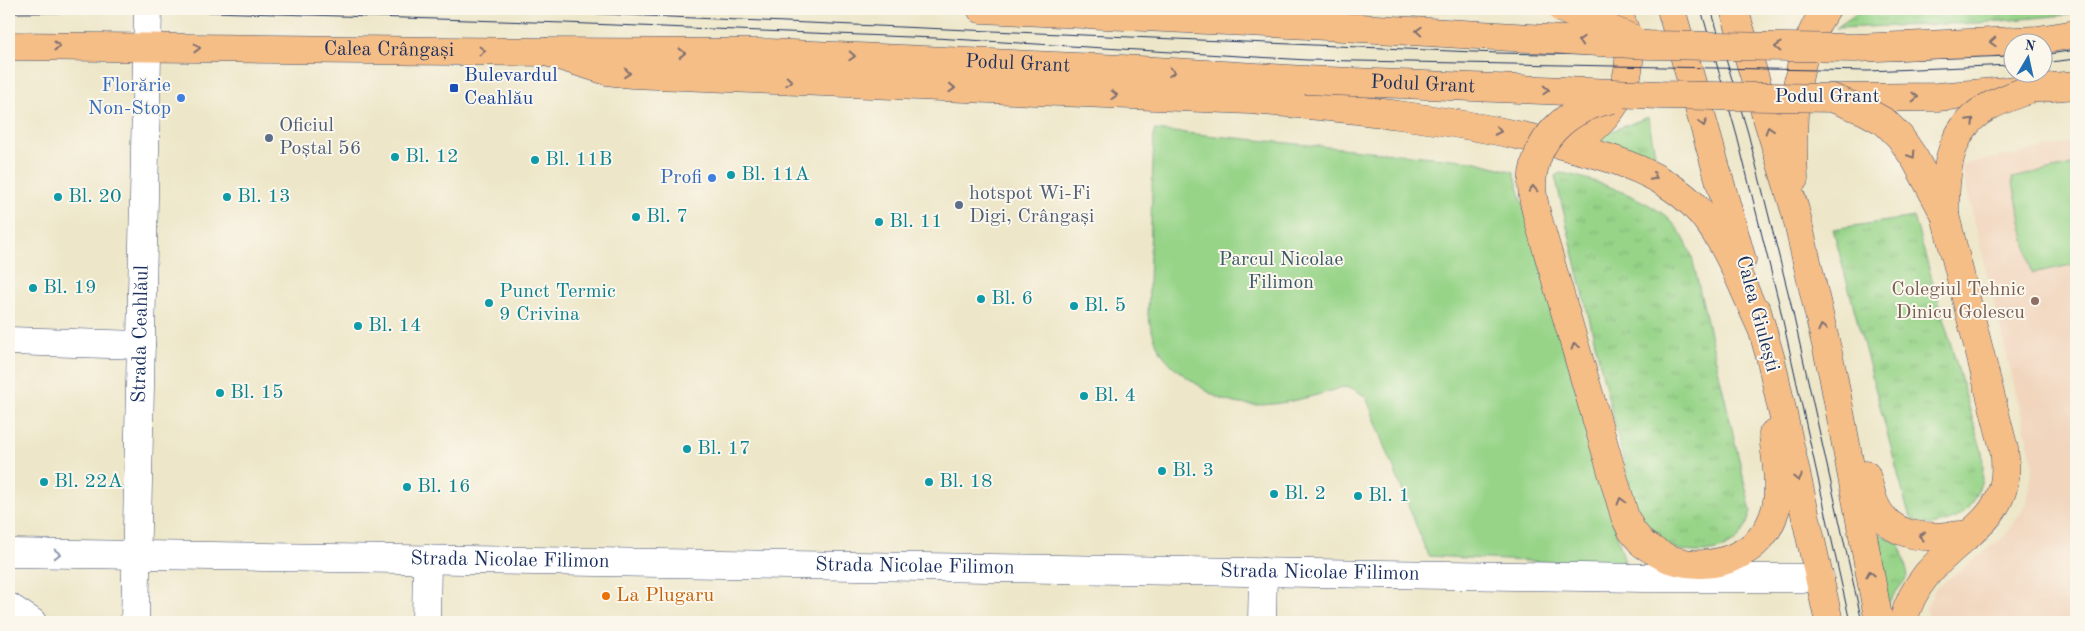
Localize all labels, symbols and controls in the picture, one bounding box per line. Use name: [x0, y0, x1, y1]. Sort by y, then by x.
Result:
one-way arrow: [1414, 26, 1422, 37]
north arrow: [2002, 32, 2052, 82]
one-way arrow: [1577, 36, 1585, 47]
one-way arrow: [1989, 37, 1997, 48]
text: N: [2023, 38, 2037, 54]
street label: Calea Crângași: [324, 40, 454, 61]
one-way arrow: [54, 41, 62, 51]
one-way arrow: [193, 42, 201, 53]
one-way arrow: [1774, 42, 1782, 52]
one-way arrow: [478, 46, 486, 56]
one-way arrow: [679, 48, 687, 58]
one-way arrow: [848, 51, 856, 62]
street label: Podul Grant: [965, 52, 1071, 77]
place label: Bulevardul Ceahlău: [464, 66, 558, 109]
one-way arrow: [1168, 66, 1176, 77]
one-way arrow: [623, 67, 631, 78]
street label: Podul Grant: [1370, 73, 1476, 97]
place label: Florărie Non-Stop: [88, 76, 171, 119]
one-way arrow: [786, 76, 794, 87]
marker: Bulevardul Ceahlău: [448, 82, 460, 94]
one-way arrow: [948, 83, 956, 93]
one-way arrow: [1543, 85, 1551, 95]
street label: Podul Grant: [1775, 87, 1879, 107]
one-way arrow: [1110, 89, 1118, 100]
marker: Florărie Non-Stop: [175, 92, 187, 104]
one-way arrow: [1912, 92, 1920, 102]
place label: Oficiul Poștal 56: [279, 116, 361, 159]
one-way arrow: [1698, 118, 1708, 127]
one-way arrow: [1965, 118, 1974, 127]
one-way arrow: [1494, 125, 1503, 136]
one-way arrow: [1765, 127, 1775, 135]
marker: Oficiul Poștal 56: [263, 132, 275, 144]
place label: Bl. 12: [405, 147, 459, 167]
one-way arrow: [1906, 149, 1915, 158]
place label: Bl. 11B: [545, 150, 612, 170]
marker: Bl. 12: [389, 151, 401, 163]
marker: Bl. 11B: [529, 154, 541, 166]
place label: Bl. 11A: [741, 165, 810, 185]
place label: Profi: [660, 168, 702, 188]
marker: Bl. 11A: [725, 169, 737, 181]
one-way arrow: [1649, 171, 1658, 181]
marker: Profi: [706, 172, 718, 184]
place label: hotspot Wi-Fi Digi, Crângași: [969, 184, 1094, 227]
one-way arrow: [1528, 185, 1539, 193]
place label: Bl. 20: [68, 187, 122, 207]
place label: Bl. 13: [237, 187, 291, 207]
marker: Bl. 20: [52, 191, 64, 203]
marker: Bl. 13: [221, 191, 233, 203]
marker: hotspot Wi-Fi Digi, Crângași: [953, 199, 965, 211]
place label: Bl. 7: [646, 207, 688, 227]
marker: Bl. 7: [630, 211, 642, 223]
place label: Bl. 11: [889, 212, 943, 232]
marker: Bl. 11: [873, 216, 885, 228]
park label: Parcul Nicolae Filimon: [1218, 250, 1344, 293]
street label: Calea Giulești: [1732, 254, 1782, 374]
street label: Strada Ceahlăul: [130, 265, 153, 403]
place label: Bl. 19: [43, 278, 97, 298]
place label: Colegiul Tehnic Dinicu Golescu: [1891, 280, 2025, 323]
marker: Bl. 19: [27, 282, 39, 294]
place label: Punct Termic 9 Crivina: [499, 282, 616, 325]
place label: Bl. 6: [991, 289, 1033, 309]
marker: Bl. 6: [975, 293, 987, 305]
marker: Colegiul Tehnic Dinicu Golescu: [2029, 295, 2041, 307]
place label: Bl. 5: [1084, 296, 1126, 316]
marker: Punct Termic 9 Crivina: [483, 297, 495, 309]
marker: Bl. 5: [1068, 300, 1080, 312]
place label: Bl. 14: [368, 316, 422, 336]
marker: Bl. 14: [352, 320, 364, 332]
one-way arrow: [1817, 323, 1828, 332]
one-way arrow: [1570, 342, 1580, 350]
place label: Bl. 15: [230, 383, 284, 403]
place label: Bl. 4: [1094, 386, 1136, 406]
marker: Bl. 15: [214, 387, 226, 399]
marker: Bl. 4: [1078, 390, 1090, 402]
place label: Bl. 17: [697, 439, 751, 459]
marker: Bl. 17: [681, 443, 693, 455]
place label: Bl. 3: [1172, 461, 1214, 481]
marker: Bl. 3: [1156, 465, 1168, 477]
place label: Bl. 22A: [54, 472, 123, 492]
place label: Bl. 18: [939, 472, 993, 492]
one-way arrow: [1792, 474, 1803, 483]
marker: Bl. 22A: [38, 476, 50, 488]
marker: Bl. 18: [923, 476, 935, 488]
place label: Bl. 16: [417, 477, 471, 497]
marker: Bl. 16: [401, 481, 413, 493]
place label: Bl. 2: [1284, 484, 1326, 504]
place label: Bl. 1: [1368, 486, 1410, 506]
marker: Bl. 2: [1268, 488, 1280, 500]
marker: Bl. 1: [1352, 490, 1364, 502]
one-way arrow: [1616, 498, 1626, 506]
one-way arrow: [1917, 532, 1926, 542]
one-way arrow: [54, 548, 62, 559]
street label: Strada Nicolae Filimon: [410, 549, 610, 572]
street label: Strada Nicolae Filimon: [815, 555, 1015, 578]
street label: Strada Nicolae Filimon: [1220, 562, 1420, 585]
one-way arrow: [1866, 570, 1876, 579]
place label: La Plugaru: [616, 586, 714, 606]
marker: La Plugaru: [600, 590, 612, 602]

